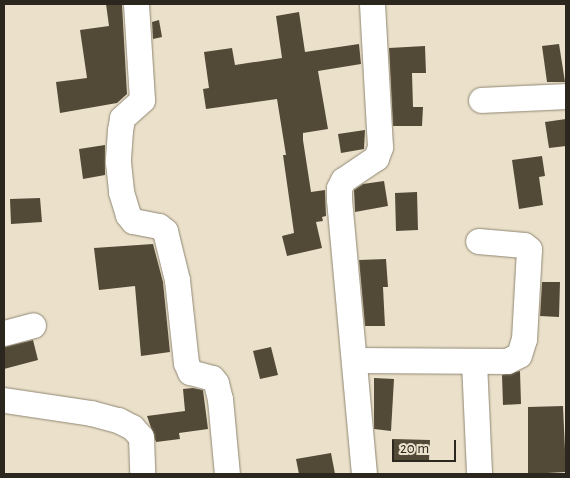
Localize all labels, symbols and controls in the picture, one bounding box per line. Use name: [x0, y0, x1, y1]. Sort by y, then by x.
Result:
scale bar: [395, 430, 459, 462]
text: 20 m: [400, 441, 429, 456]

